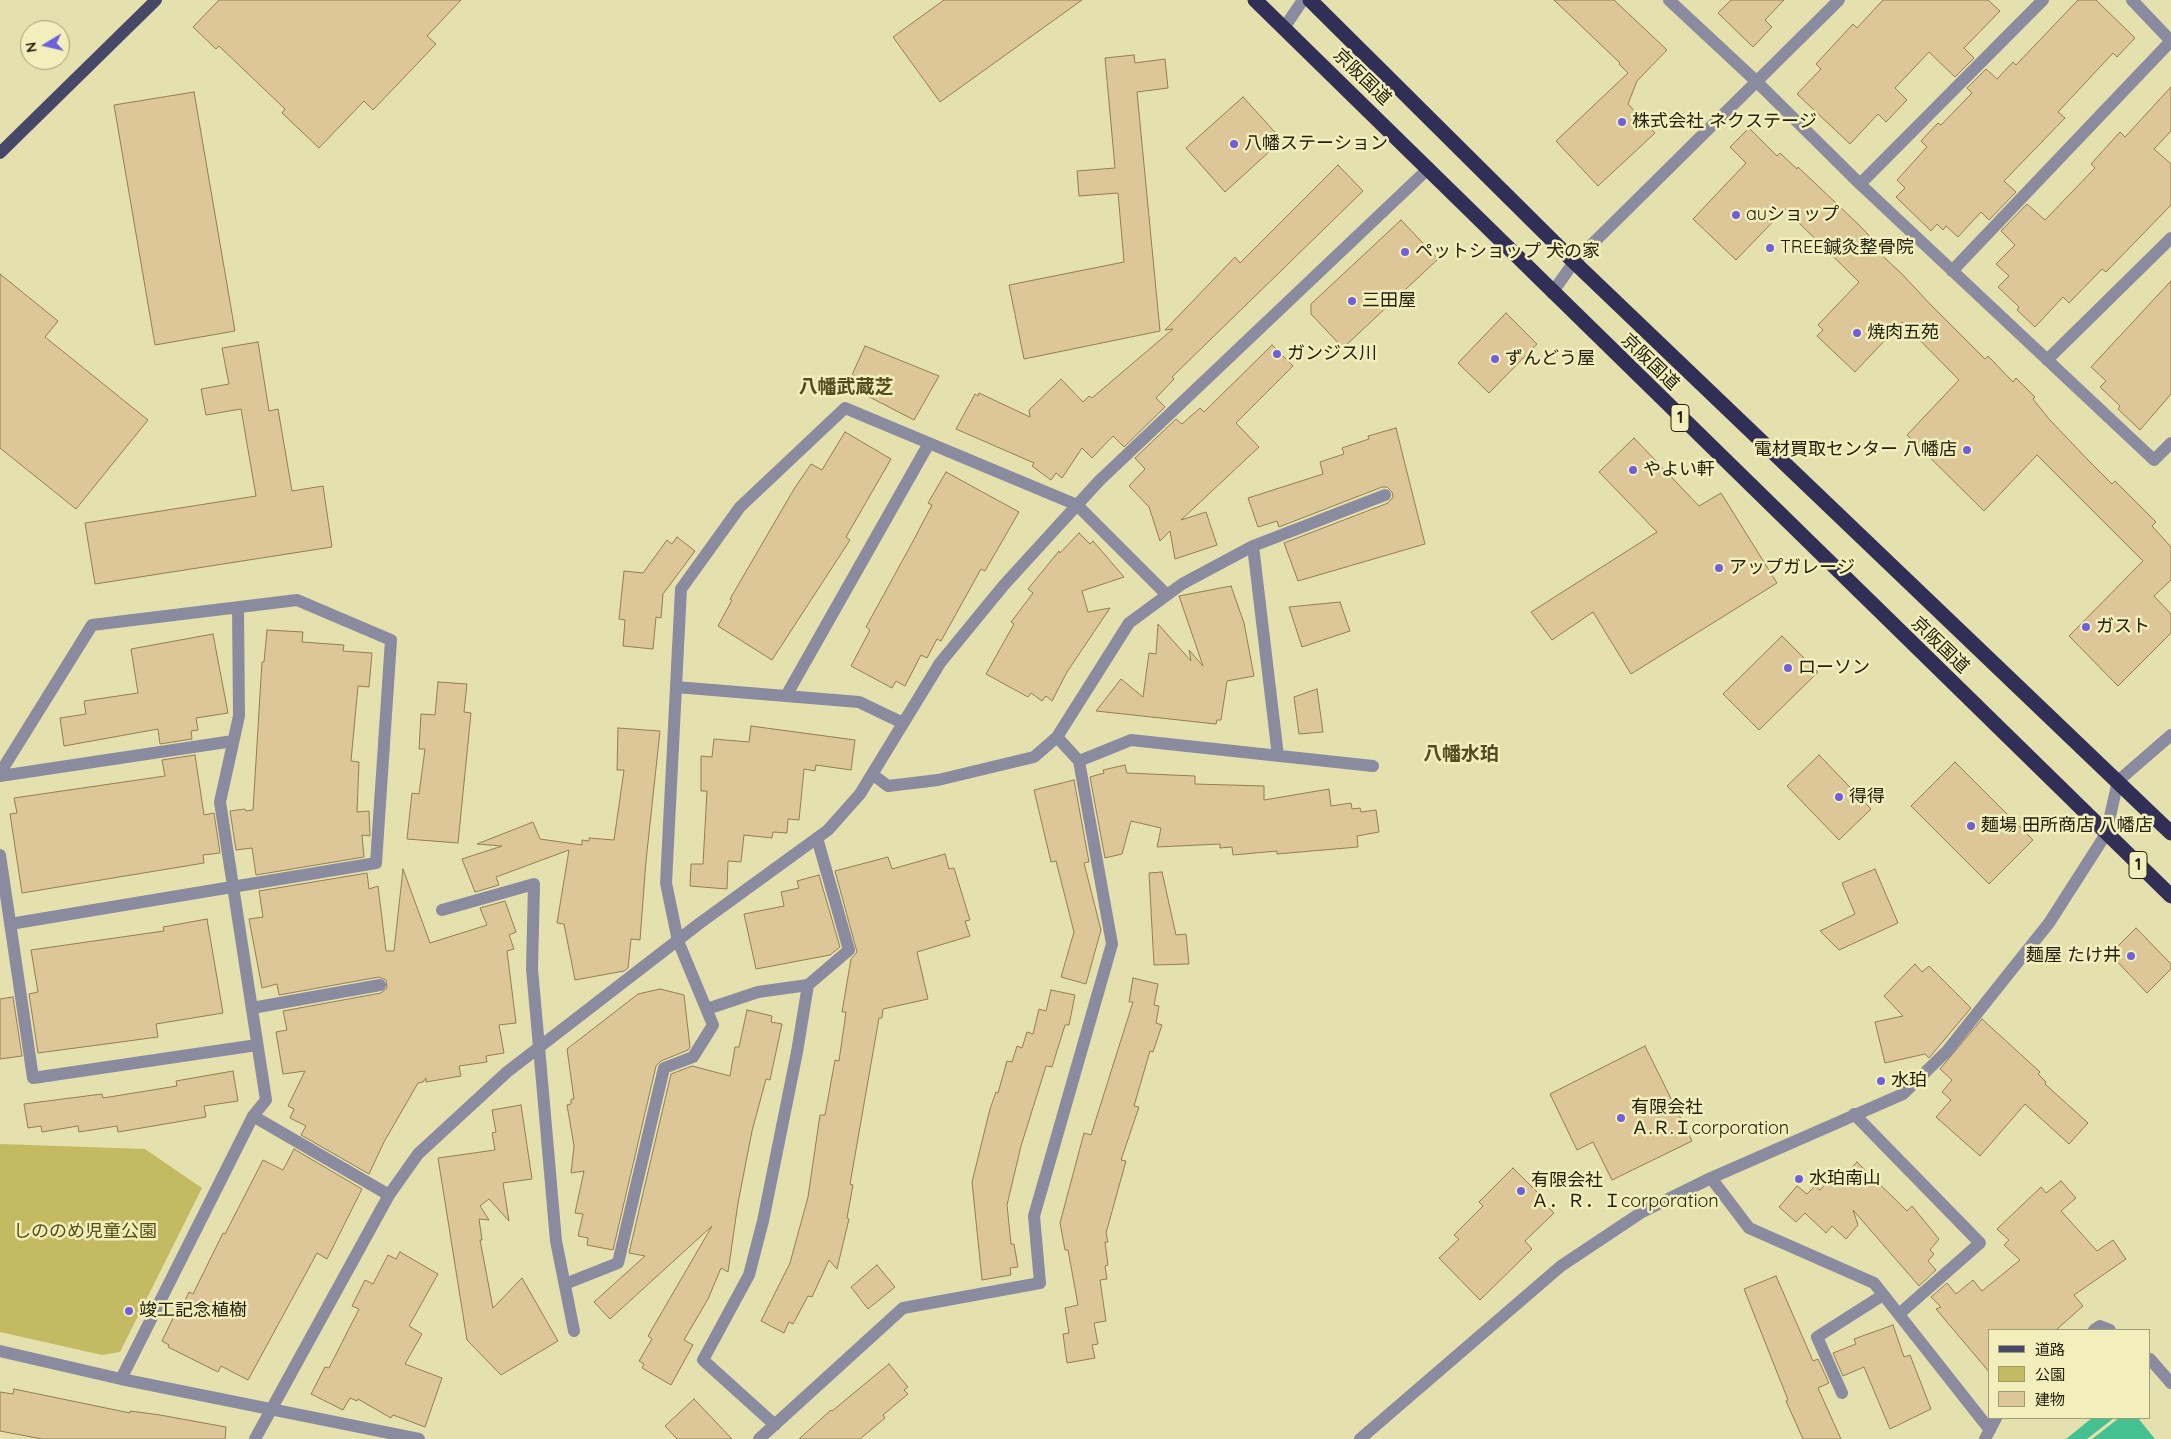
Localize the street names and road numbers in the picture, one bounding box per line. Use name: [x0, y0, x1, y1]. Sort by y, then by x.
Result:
street label: 京阪国道: [1329, 44, 1395, 110]
street label: 京阪国道: [1617, 329, 1683, 395]
road number: 1: [1671, 404, 1689, 432]
street label: 京阪国道: [1907, 612, 1973, 678]
road number: 1: [2129, 852, 2147, 878]

